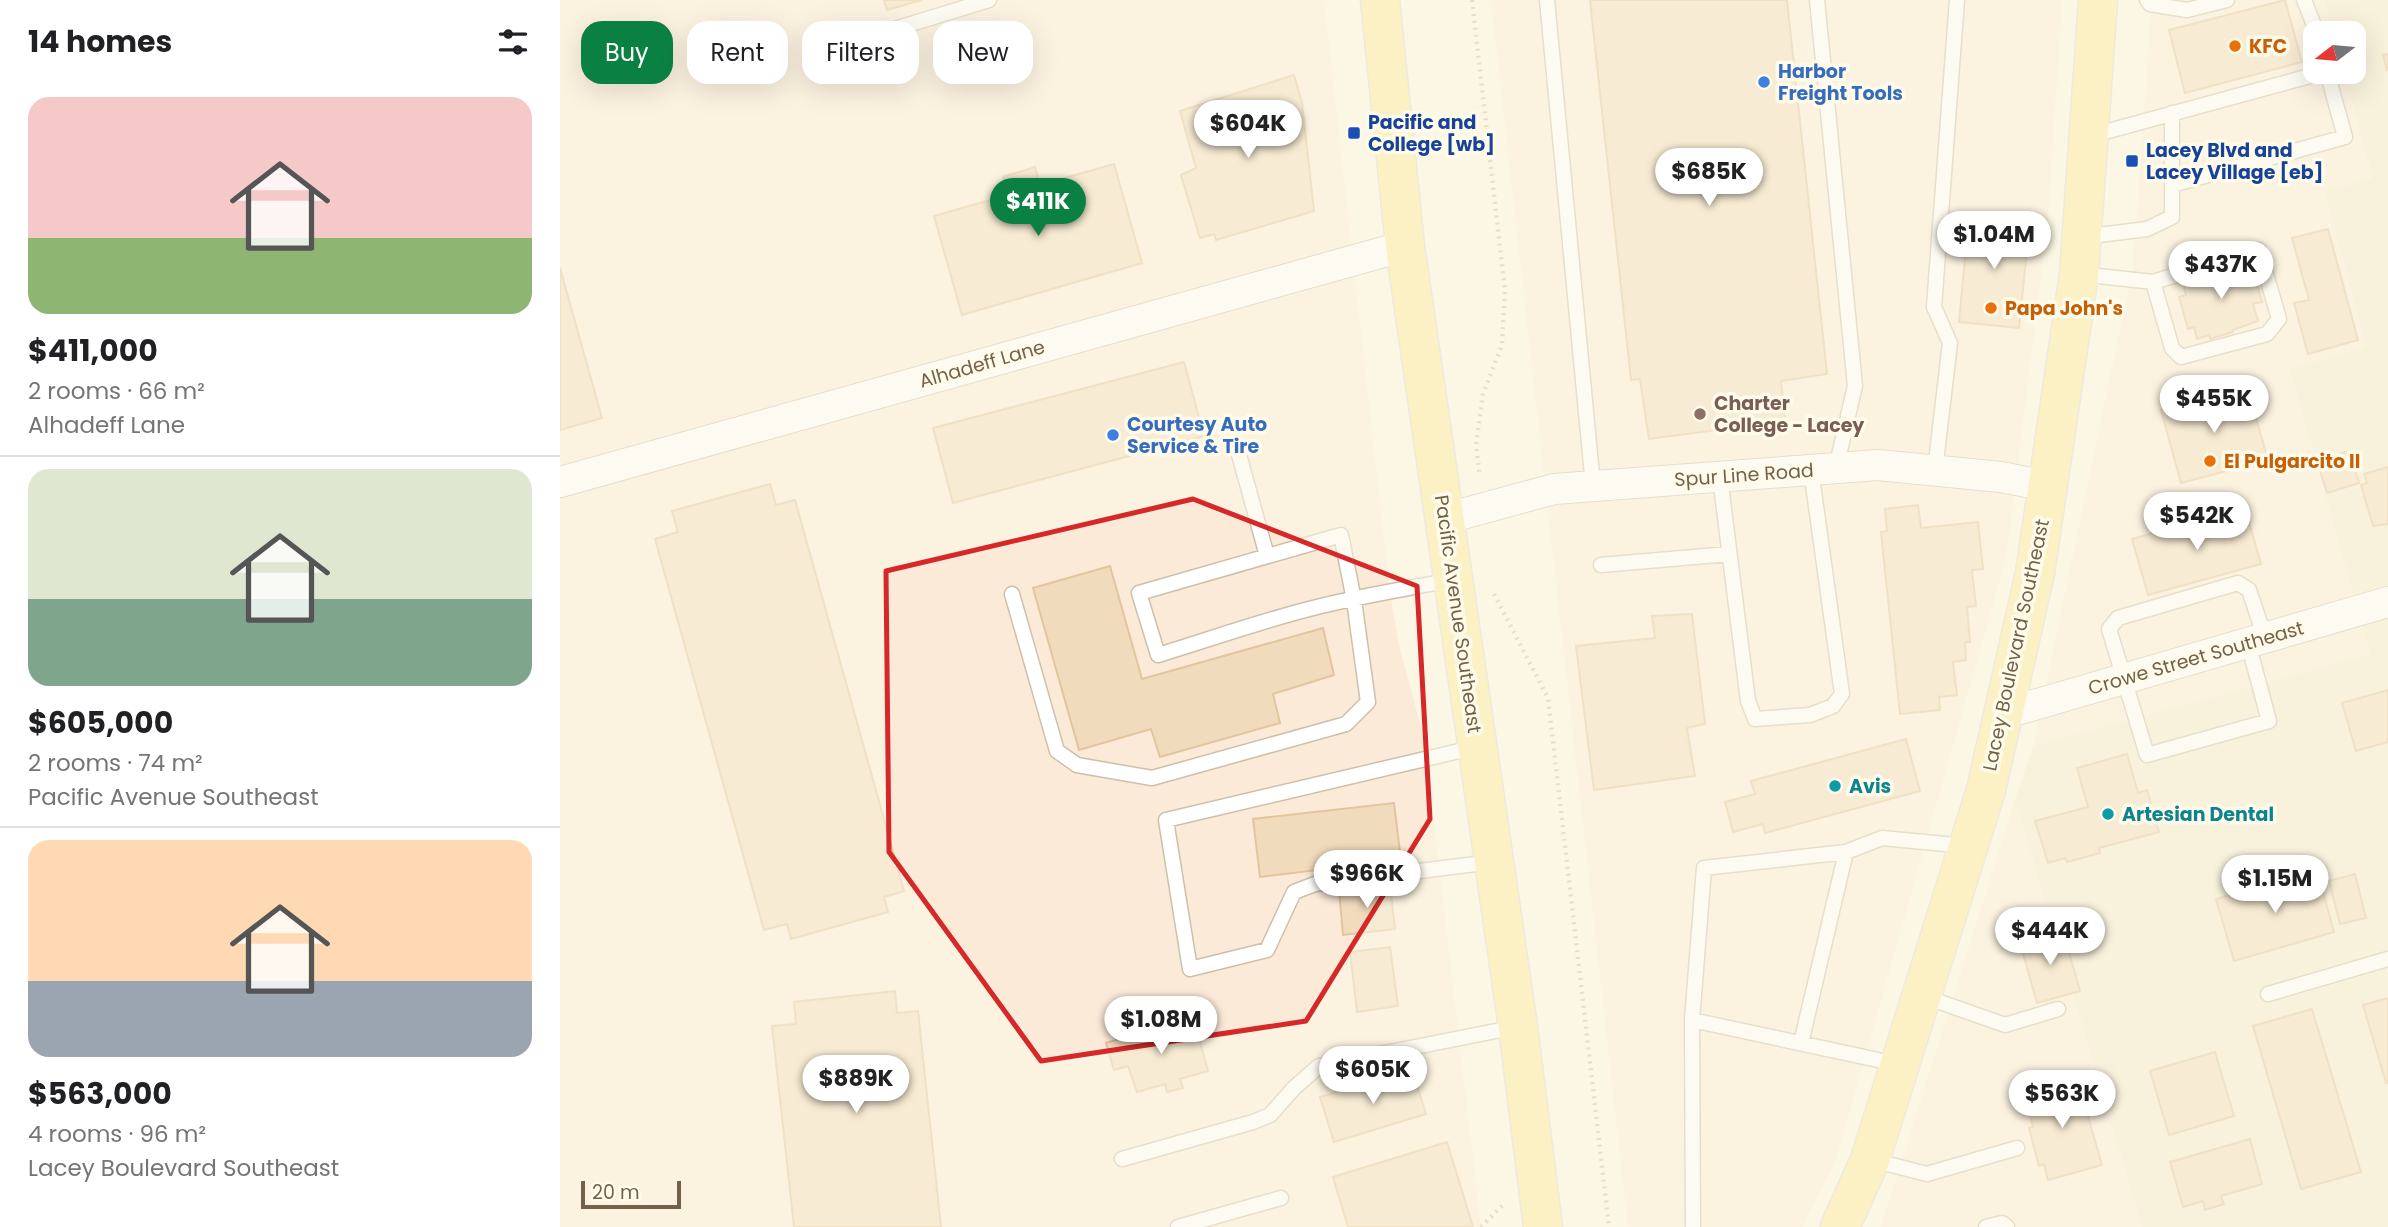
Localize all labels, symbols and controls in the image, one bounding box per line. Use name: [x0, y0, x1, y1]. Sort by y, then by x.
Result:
text: 14 homes: [28, 20, 172, 63]
chip: Buy: [581, 21, 673, 84]
chip: Rent: [687, 21, 788, 84]
chip: Filters: [802, 21, 919, 84]
chip: New: [933, 21, 1033, 84]
north arrow: [2303, 21, 2366, 84]
map controls: [2303, 21, 2366, 84]
icon: filters: [494, 23, 532, 61]
place label: KFC: [2249, 33, 2287, 60]
marker: KFC: [2227, 38, 2243, 54]
place label: Harbor Freight Tools: [1778, 58, 1903, 107]
marker: Harbor Freight Tools: [1756, 74, 1772, 90]
pin: $604K: [1199, 100, 1297, 160]
text: $604K: [1210, 107, 1286, 139]
place label: Pacific and College [wb]: [1368, 109, 1495, 158]
marker: Pacific and College [wb]: [1346, 125, 1362, 141]
place label: Lacey Blvd and Lacey Village [eb]: [2146, 137, 2323, 186]
icon: home: [217, 143, 343, 269]
pin: $685K: [1660, 148, 1758, 208]
marker: Lacey Blvd and Lacey Village [eb]: [2124, 153, 2140, 169]
text: $685K: [1671, 155, 1747, 187]
pin: $411K: [989, 178, 1087, 238]
text: $411K: [1006, 185, 1070, 217]
pin: $1.04M: [1937, 212, 2051, 271]
text: $1.04M: [1953, 218, 2035, 250]
pin: $437K: [2172, 242, 2270, 301]
text: $437K: [2185, 248, 2257, 280]
place label: Papa John's: [2005, 295, 2123, 322]
marker: Papa John's: [1983, 300, 1999, 316]
text: $411,000: [28, 329, 158, 372]
street label: Alhadeff Lane: [916, 333, 1048, 395]
text: 2 rooms · 66 m²: [28, 375, 205, 407]
pin: $455K: [2165, 376, 2263, 435]
text: $455K: [2176, 382, 2252, 414]
place label: Charter College - Lacey: [1714, 390, 1865, 439]
marker: Charter College - Lacey: [1692, 406, 1708, 422]
text: Alhadeff Lane: [28, 409, 185, 441]
place label: Courtesy Auto Service & Tire: [1127, 411, 1267, 460]
marker: Courtesy Auto Service & Tire: [1105, 427, 1121, 443]
place label: El Pulgarcito II: [2224, 448, 2360, 475]
marker: El Pulgarcito II: [2202, 453, 2218, 469]
street label: Spur Line Road: [1673, 457, 1815, 493]
pin: $542K: [2148, 492, 2246, 552]
street label: Pacific Avenue Southeast: [1428, 493, 1488, 735]
text: $542K: [2160, 499, 2234, 531]
icon: home: [217, 515, 343, 641]
street label: Lacey Boulevard Southeast: [1976, 516, 2056, 774]
street label: Crowe Street Southeast: [2085, 614, 2307, 702]
text: $605,000: [28, 701, 173, 744]
text: 2 rooms · 74 m²: [28, 747, 203, 779]
place label: Avis: [1849, 773, 1891, 800]
marker: Avis: [1827, 778, 1843, 794]
text: Pacific Avenue Southeast: [28, 781, 319, 813]
place label: Artesian Dental: [2122, 801, 2274, 828]
marker: Artesian Dental: [2100, 806, 2116, 822]
pin: $966K: [1318, 850, 1416, 910]
pin: $1.15M: [2218, 856, 2332, 915]
text: $966K: [1330, 857, 1404, 889]
text: $1.15M: [2238, 862, 2312, 894]
icon: home: [217, 886, 343, 1012]
pin: $444K: [2001, 908, 2099, 967]
text: $444K: [2011, 914, 2089, 946]
pin: $1.08M: [1104, 996, 1218, 1056]
text: $1.08M: [1120, 1003, 1202, 1035]
pin: $605K: [1324, 1046, 1422, 1106]
text: $605K: [1335, 1053, 1411, 1085]
pin: $889K: [807, 1056, 905, 1115]
text: $889K: [818, 1062, 894, 1094]
pin: $563K: [2013, 1070, 2111, 1130]
text: $563,000: [28, 1072, 172, 1115]
text: $563K: [2025, 1077, 2099, 1109]
text: 4 rooms · 96 m²: [28, 1118, 206, 1150]
text: Lacey Boulevard Southeast: [28, 1152, 339, 1184]
scale bar: [581, 1178, 681, 1210]
text: 20 m: [592, 1179, 640, 1206]

